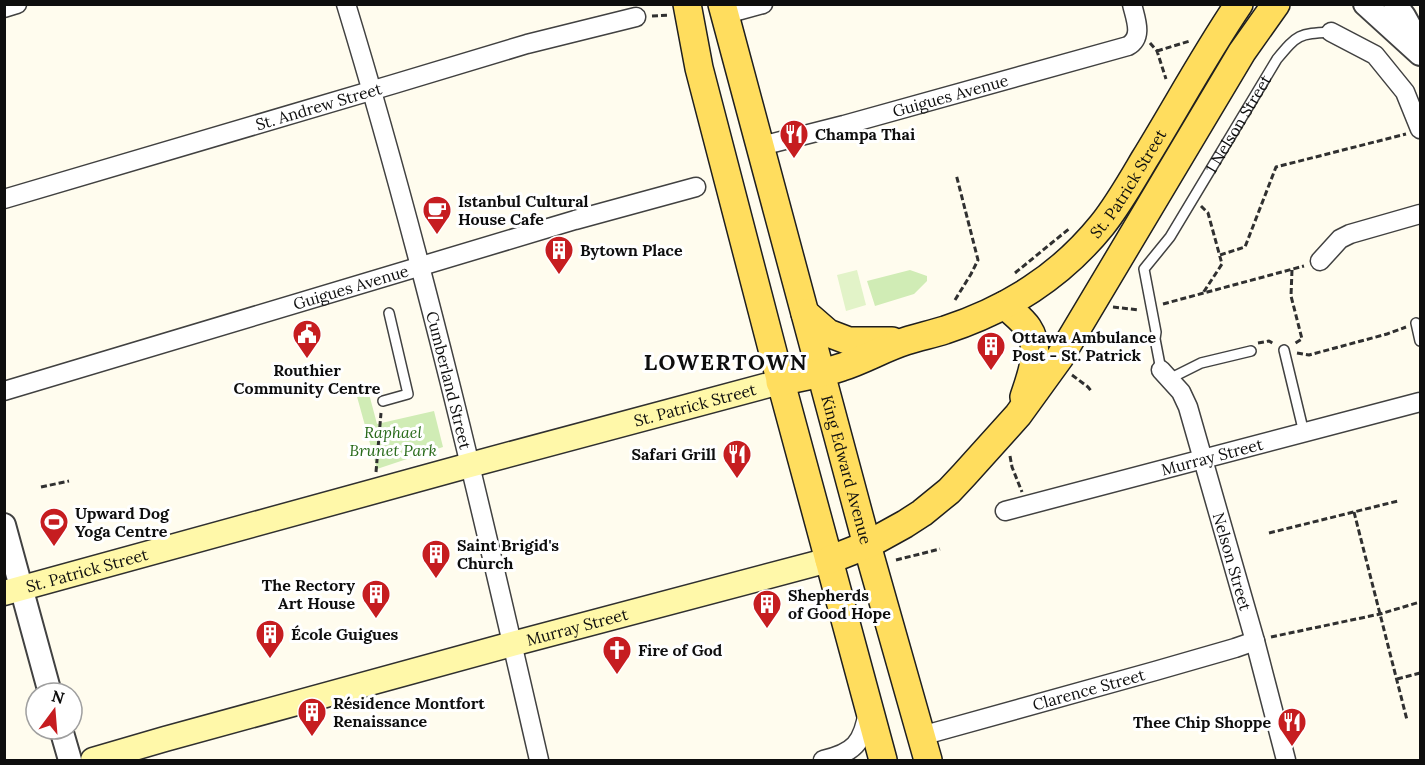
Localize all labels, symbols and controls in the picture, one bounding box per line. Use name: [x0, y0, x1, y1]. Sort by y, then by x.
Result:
street label: Guigues Avenue: [890, 70, 1011, 121]
street label: 1 Nelson Street: [1201, 70, 1276, 177]
street label: St. Andrew Street: [253, 78, 385, 134]
restaurant icon: Champa Thai: [778, 118, 810, 160]
place label: Champa Thai: [815, 124, 915, 144]
street label: St. Patrick Street: [1085, 125, 1171, 242]
place label: Istanbul Cultural House Cafe: [458, 191, 589, 229]
cafe icon: Istanbul Cultural House Cafe: [421, 194, 453, 236]
building icon: Bytown Place: [543, 234, 575, 276]
place label: Bytown Place: [580, 240, 683, 260]
street label: Guigues Avenue: [291, 260, 411, 314]
street label: Cumberland Street: [422, 309, 476, 452]
public building icon: Routhier Community Centre: [291, 318, 323, 360]
place label: Ottawa Ambulance Post - St. Patrick: [1012, 327, 1156, 365]
building icon: Ottawa Ambulance Post - St. Patrick: [975, 330, 1007, 372]
district label: LOWERTOWN: [644, 348, 808, 376]
place label: Routhier Community Centre: [234, 360, 381, 398]
street label: St. Patrick Street: [632, 379, 759, 431]
street label: King Edward Avenue: [817, 393, 876, 547]
park label: Raphael Brunet Park: [349, 422, 437, 460]
street label: Murray Street: [1159, 434, 1266, 480]
restaurant icon: Safari Grill: [721, 438, 753, 480]
place label: Safari Grill: [631, 444, 716, 464]
place label: Upward Dog Yoga Centre: [75, 503, 170, 541]
sports icon: Upward Dog Yoga Centre: [38, 506, 70, 548]
street label: Nelson Street: [1209, 510, 1256, 614]
place label: Saint Brigid's Church: [457, 535, 559, 573]
building icon: Saint Brigid's Church: [420, 538, 452, 580]
street label: St. Patrick Street: [24, 544, 151, 596]
place label: The Rectory Art House: [262, 575, 355, 613]
building icon: The Rectory Art House: [360, 578, 392, 620]
place label: Shepherds of Good Hope: [788, 585, 891, 623]
building icon: Shepherds of Good Hope: [751, 588, 783, 630]
street label: Murray Street: [524, 604, 631, 650]
building icon: École Guigues: [254, 618, 286, 660]
place label: École Guigues: [291, 624, 399, 644]
church icon: Fire of God: [601, 634, 633, 676]
place label: Fire of God: [638, 640, 723, 660]
street label: Clarence Street: [1030, 664, 1148, 715]
north arrow: [24, 681, 84, 741]
text: N: [49, 685, 67, 708]
place label: Résidence Montfort Renaissance: [333, 693, 485, 731]
building icon: Résidence Montfort Renaissance: [296, 696, 328, 738]
restaurant icon: Thee Chip Shoppe: [1276, 706, 1308, 748]
place label: Thee Chip Shoppe: [1133, 712, 1271, 732]

